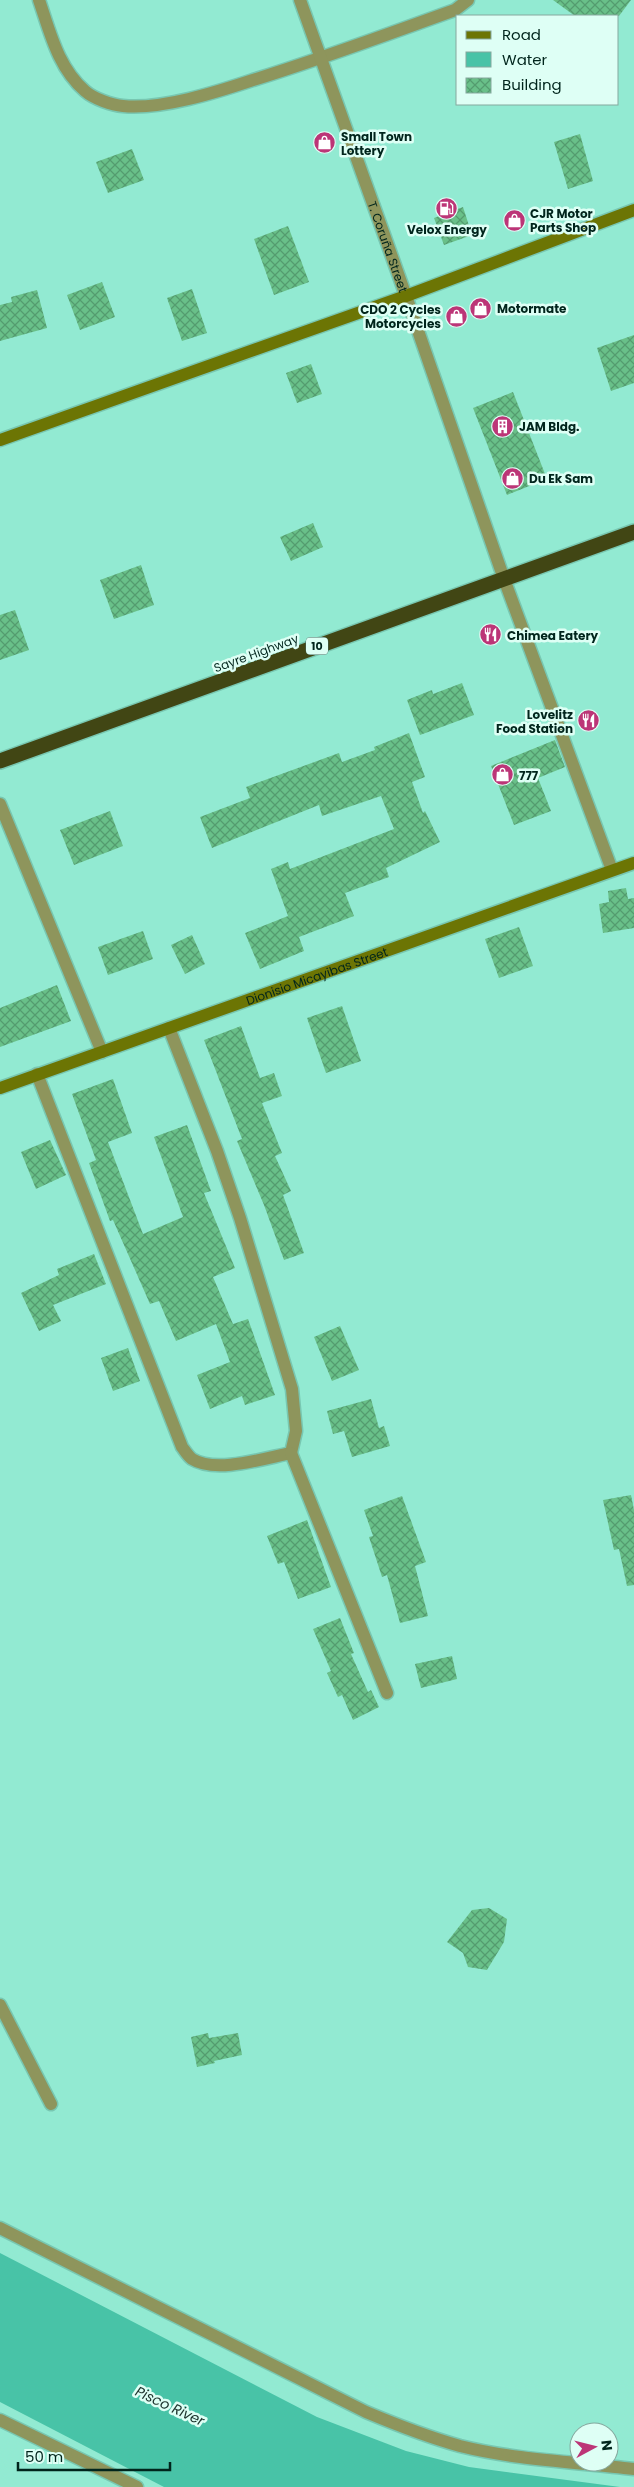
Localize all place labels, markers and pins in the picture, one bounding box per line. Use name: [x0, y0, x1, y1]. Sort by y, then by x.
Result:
place label: Small Town Lottery: [341, 128, 412, 159]
shop icon: Small Town Lottery: [313, 131, 337, 155]
fuel station icon: Velox Energy: [435, 196, 459, 220]
place label: CJR Motor Parts Shop: [530, 205, 596, 236]
shop icon: CJR Motor Parts Shop: [502, 208, 526, 232]
place label: Velox Energy: [407, 221, 487, 238]
shop icon: Motormate: [469, 296, 493, 320]
place label: Motormate: [497, 300, 567, 317]
place label: CDO 2 Cycles Motorcycles: [360, 301, 441, 332]
shop icon: CDO 2 Cycles Motorcycles: [445, 304, 469, 328]
building icon: JAM Bldg.: [491, 414, 515, 438]
place label: JAM Bldg.: [519, 418, 579, 435]
shop icon: Du Ek Sam: [501, 466, 525, 490]
place label: Du Ek Sam: [529, 470, 593, 487]
restaurant icon: Chimea Eatery: [479, 623, 503, 647]
place label: Chimea Eatery: [507, 627, 599, 644]
place label: Lovelitz Food Station: [496, 706, 573, 737]
restaurant icon: Lovelitz Food Station: [577, 709, 601, 733]
shop icon: 777: [491, 763, 515, 787]
place label: 777: [519, 767, 539, 784]

